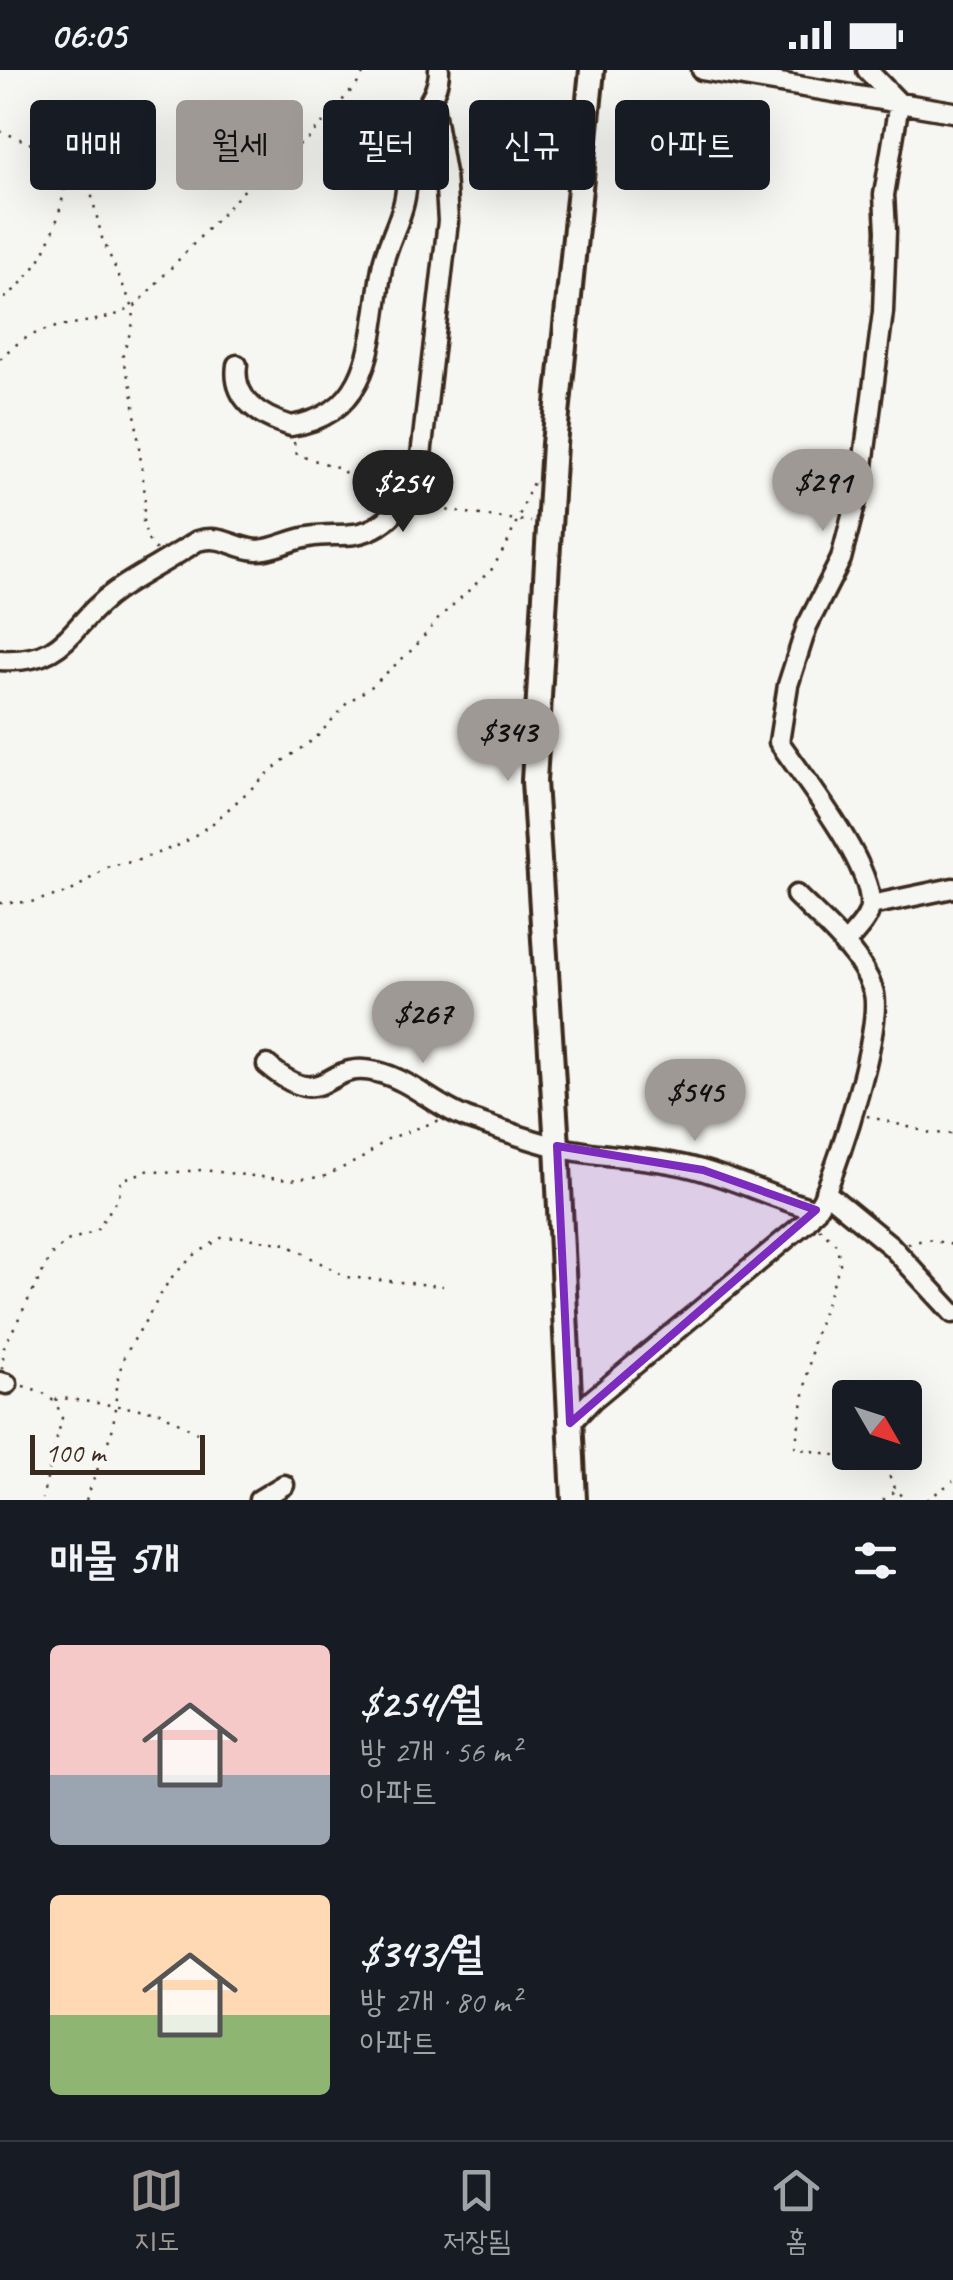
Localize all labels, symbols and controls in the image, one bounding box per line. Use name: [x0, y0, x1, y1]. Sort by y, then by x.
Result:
text: 06:05: [50, 12, 126, 59]
chip: 매매: [30, 100, 156, 190]
chip: 월세: [176, 100, 303, 190]
chip: 필터: [323, 100, 449, 190]
chip: 신규: [469, 100, 595, 190]
chip: 아파트: [615, 100, 770, 190]
pin: $291: [764, 449, 882, 534]
pin: $254: [344, 450, 462, 535]
text: $291: [794, 461, 852, 502]
text: $254: [374, 462, 432, 503]
pin: $343: [449, 699, 567, 784]
text: $343: [479, 711, 537, 752]
pin: $267: [364, 981, 482, 1066]
text: $267: [394, 993, 452, 1034]
pin: $545: [636, 1059, 754, 1144]
text: $545: [667, 1071, 723, 1112]
north arrow: [832, 1380, 922, 1470]
map controls: [832, 1380, 922, 1470]
scale bar: [30, 1430, 205, 1474]
text: 100 m: [45, 1435, 105, 1470]
text: 매물 5개: [50, 1533, 180, 1586]
icon: filters: [848, 1533, 903, 1588]
text: $254/월: [360, 1677, 483, 1730]
icon: home: [130, 1685, 250, 1805]
text: 방 2개 · 56 m²: [360, 1731, 520, 1772]
text: 아파트: [360, 1772, 437, 1813]
text: $343/월: [360, 1927, 483, 1980]
icon: home: [130, 1935, 250, 2055]
text: 방 2개 · 80 m²: [360, 1981, 520, 2022]
text: 아파트: [360, 2022, 437, 2063]
tab: 지도: [129, 2163, 184, 2260]
tab: 저장됨: [443, 2163, 510, 2260]
tab: 홈: [769, 2163, 824, 2260]

